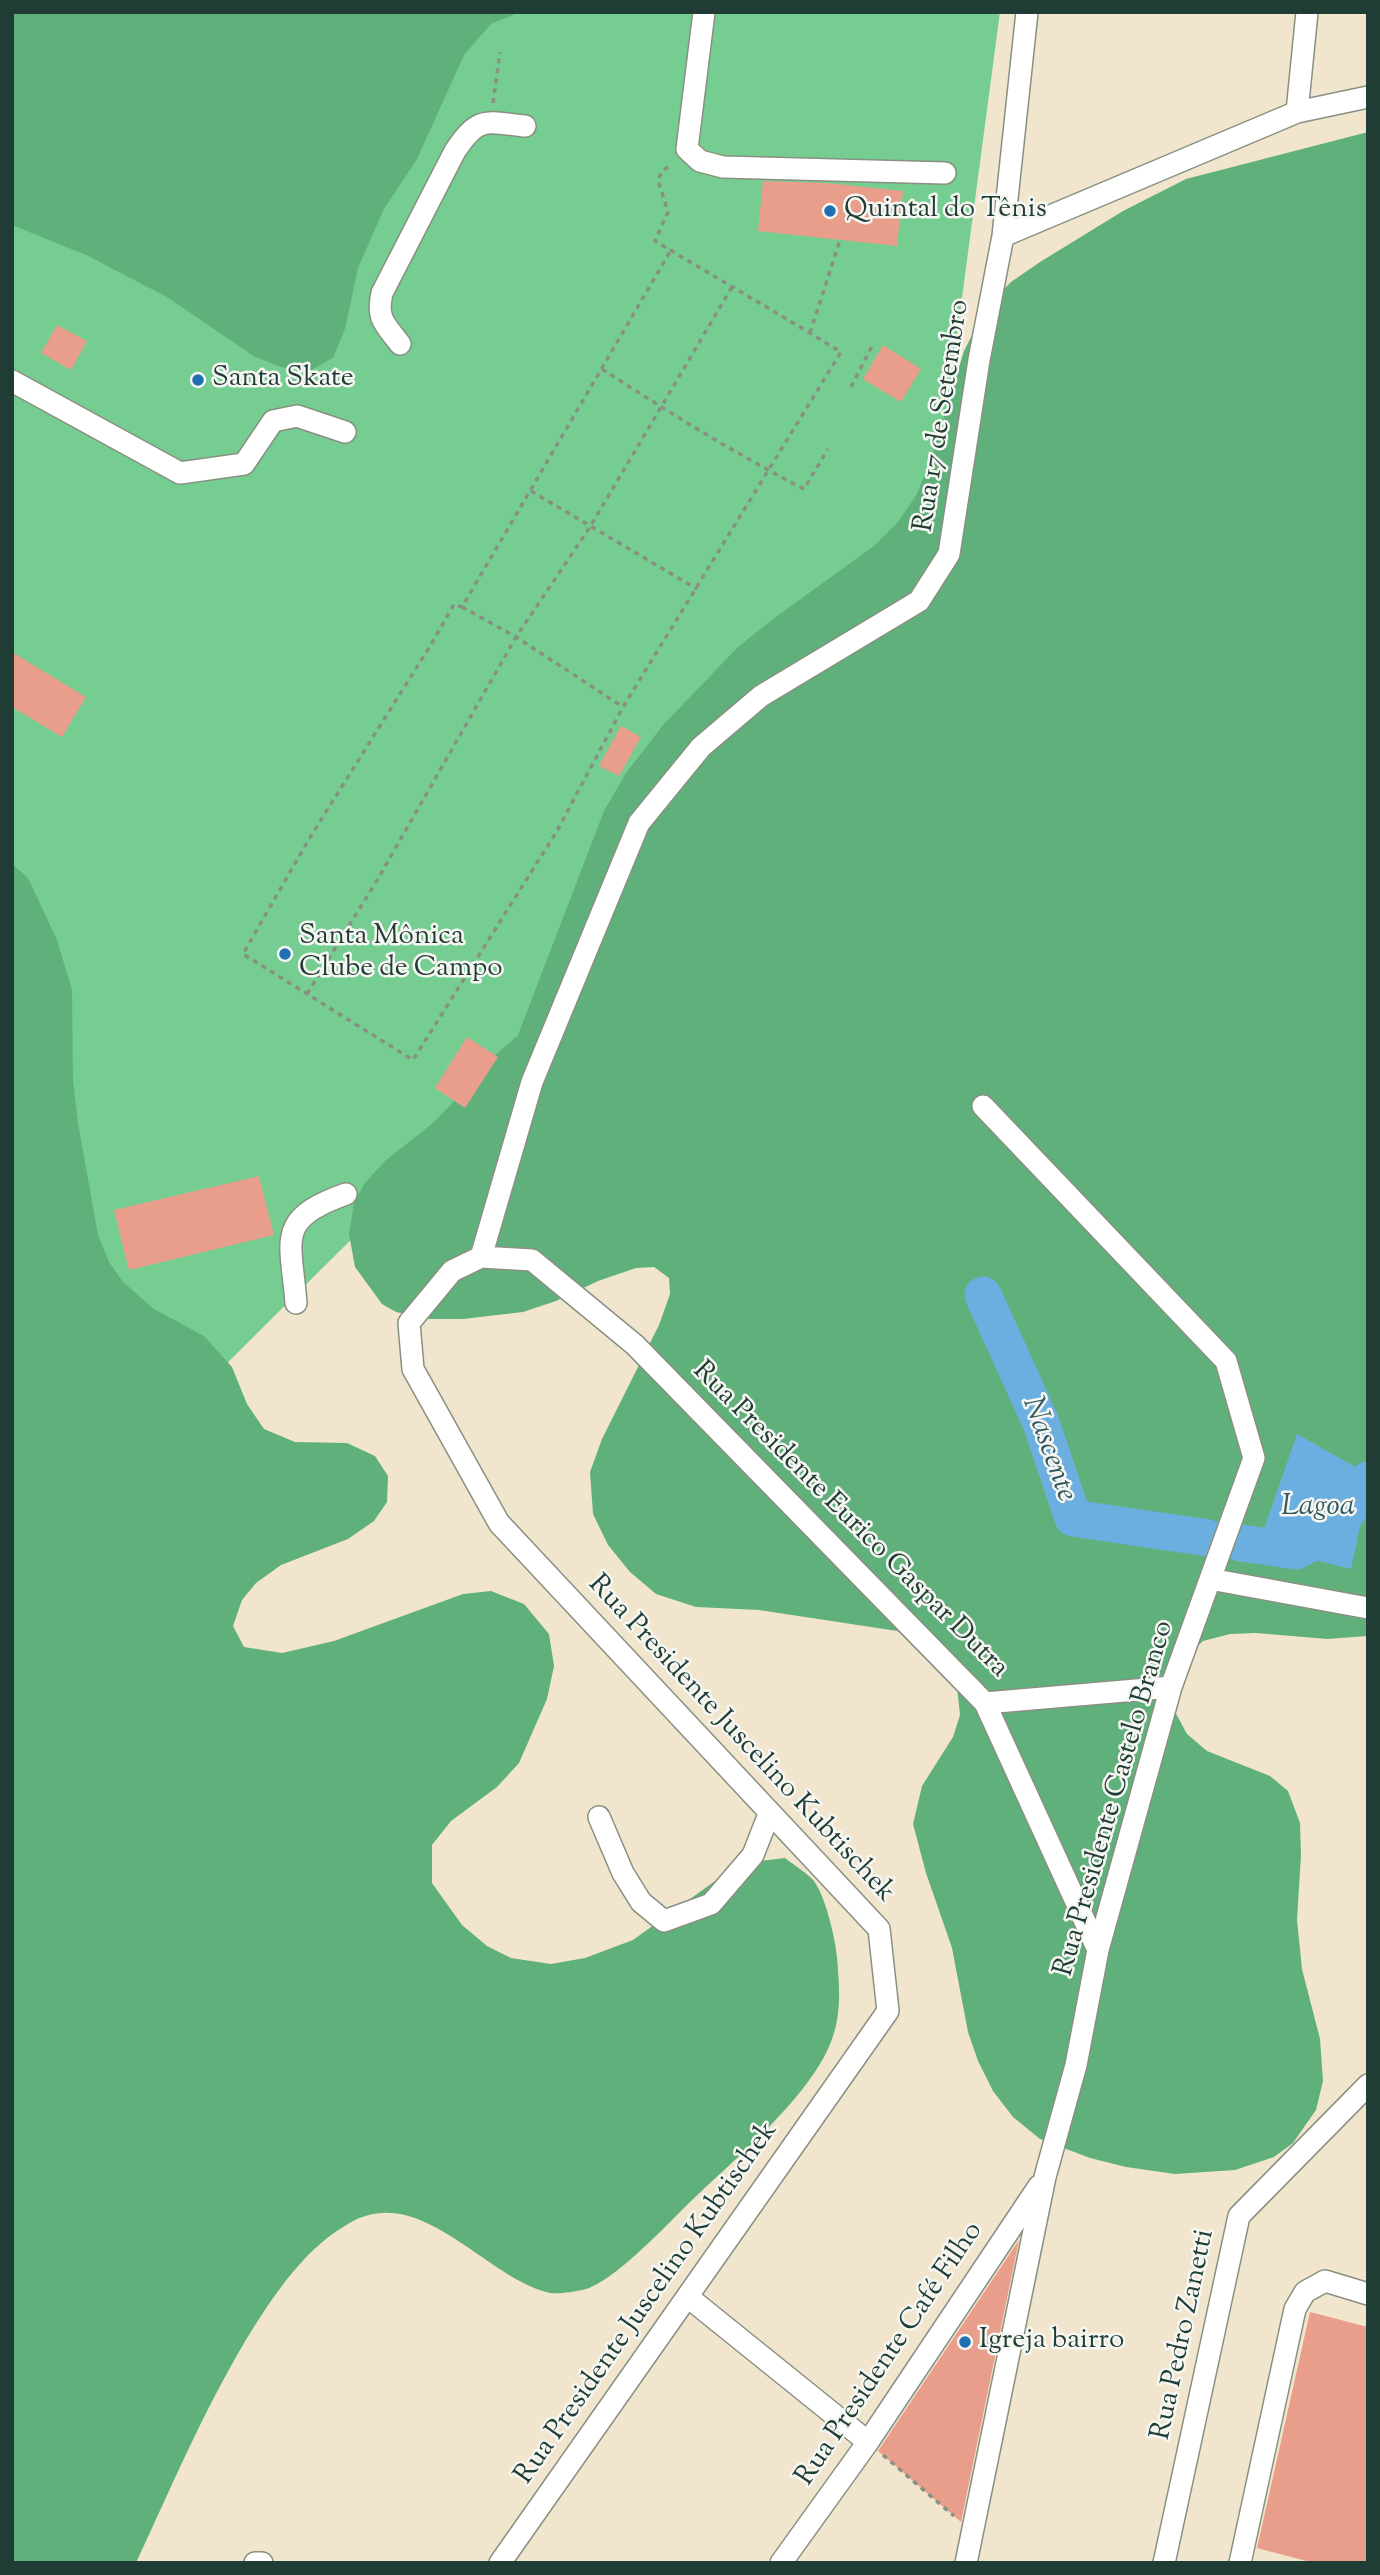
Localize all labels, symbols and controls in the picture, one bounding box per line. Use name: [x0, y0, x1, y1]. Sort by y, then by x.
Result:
place label: Quintal do Tênis: [844, 194, 1047, 228]
marker: Quintal do Tênis: [822, 203, 838, 219]
street label: Rua 17 de Setembro: [909, 298, 979, 534]
place label: Santa Skate: [212, 363, 354, 397]
marker: Santa Skate: [190, 372, 206, 388]
place label: Santa Mônica Clube de Campo: [299, 921, 503, 987]
marker: Santa Mônica Clube de Campo: [277, 946, 293, 962]
street label: Rua Presidente Eurico Gaspar Dutra: [684, 1356, 1014, 1686]
water label: Nascente: [1012, 1393, 1082, 1507]
water label: Lagoa: [1281, 1491, 1355, 1527]
street label: Rua Presidente Juscelino Kubtischek: [579, 1569, 901, 1911]
street label: Rua Presidente Castelo Branco: [1049, 1617, 1183, 1981]
street label: Rua Presidente Juscelino Kubtischek: [509, 2116, 787, 2492]
street label: Rua Presidente Café Filho: [790, 2217, 992, 2493]
street label: Rua Pedro Zanetti: [1146, 2227, 1224, 2443]
place label: Igreja bairro: [979, 2325, 1124, 2359]
marker: Igreja bairro: [957, 2334, 973, 2350]

